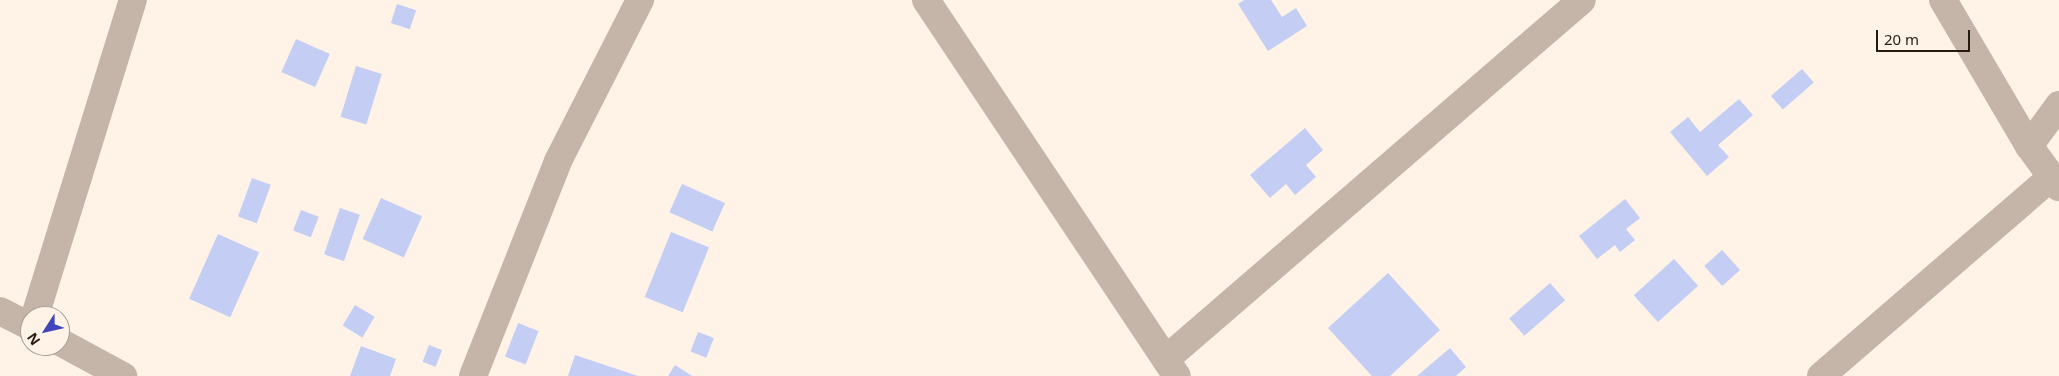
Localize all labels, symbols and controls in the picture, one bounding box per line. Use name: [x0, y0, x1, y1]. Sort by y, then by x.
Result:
scale bar: [1879, 20, 1973, 52]
text: 20 m: [1884, 29, 1919, 49]
north arrow: [20, 306, 70, 356]
text: N: [22, 329, 44, 349]

